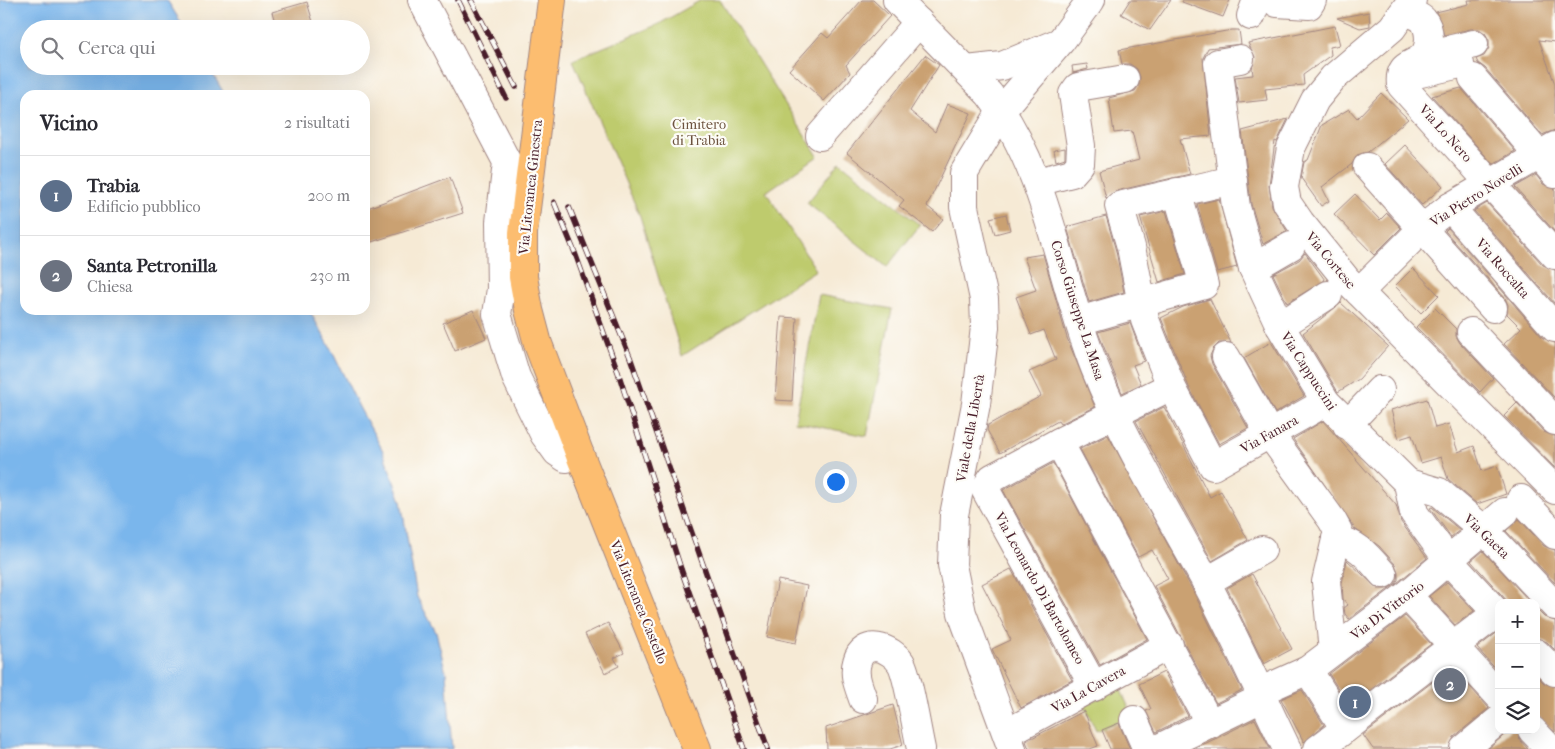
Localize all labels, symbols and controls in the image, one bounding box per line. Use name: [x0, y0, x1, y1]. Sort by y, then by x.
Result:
search box: [20, 20, 370, 75]
icon: search: [38, 34, 66, 62]
text: Cerca qui: [78, 37, 156, 59]
street label: Via Lo Nero: [1415, 100, 1476, 166]
text: Vicino: [40, 111, 98, 135]
text: 2 risultati: [284, 113, 350, 132]
park label: Cimitero di Trabia: [672, 116, 726, 149]
street label: Via Litoranea Ginestra: [515, 118, 546, 256]
street label: Via Pietro Novelli: [1426, 160, 1526, 231]
text: Trabia: [87, 175, 140, 197]
text: 1: [53, 186, 59, 205]
text: 200 m: [307, 186, 350, 205]
text: Edificio pubblico: [87, 197, 201, 216]
street label: Via Cortese: [1301, 228, 1359, 292]
street label: Via Roccalta: [1471, 234, 1534, 302]
street label: Corso Giuseppe La Masa: [1047, 238, 1108, 383]
text: Santa Petronilla: [87, 255, 217, 277]
text: 2: [52, 266, 60, 285]
text: 230 m: [310, 266, 350, 285]
text: Chiesa: [87, 277, 133, 296]
street label: Via Cappuccini: [1276, 328, 1340, 414]
street label: Viale della Libertà: [952, 372, 988, 484]
street label: Via Fanara: [1236, 411, 1302, 458]
your location: [823, 469, 849, 495]
street label: Via Leonardo Di Bartolomeo: [990, 508, 1088, 667]
street label: Via Gaeta: [1459, 510, 1514, 563]
street label: Via Litoranea Castello: [606, 537, 671, 666]
street label: Via Di Vittorio: [1346, 577, 1427, 644]
map controls: [1495, 599, 1540, 734]
button: +: [1495, 599, 1540, 644]
button: −: [1495, 644, 1540, 689]
street label: Via La Cavera: [1047, 662, 1129, 717]
pin: 2: [1434, 665, 1466, 703]
pin: 1: [1339, 683, 1371, 721]
button: layers: [1495, 689, 1540, 734]

